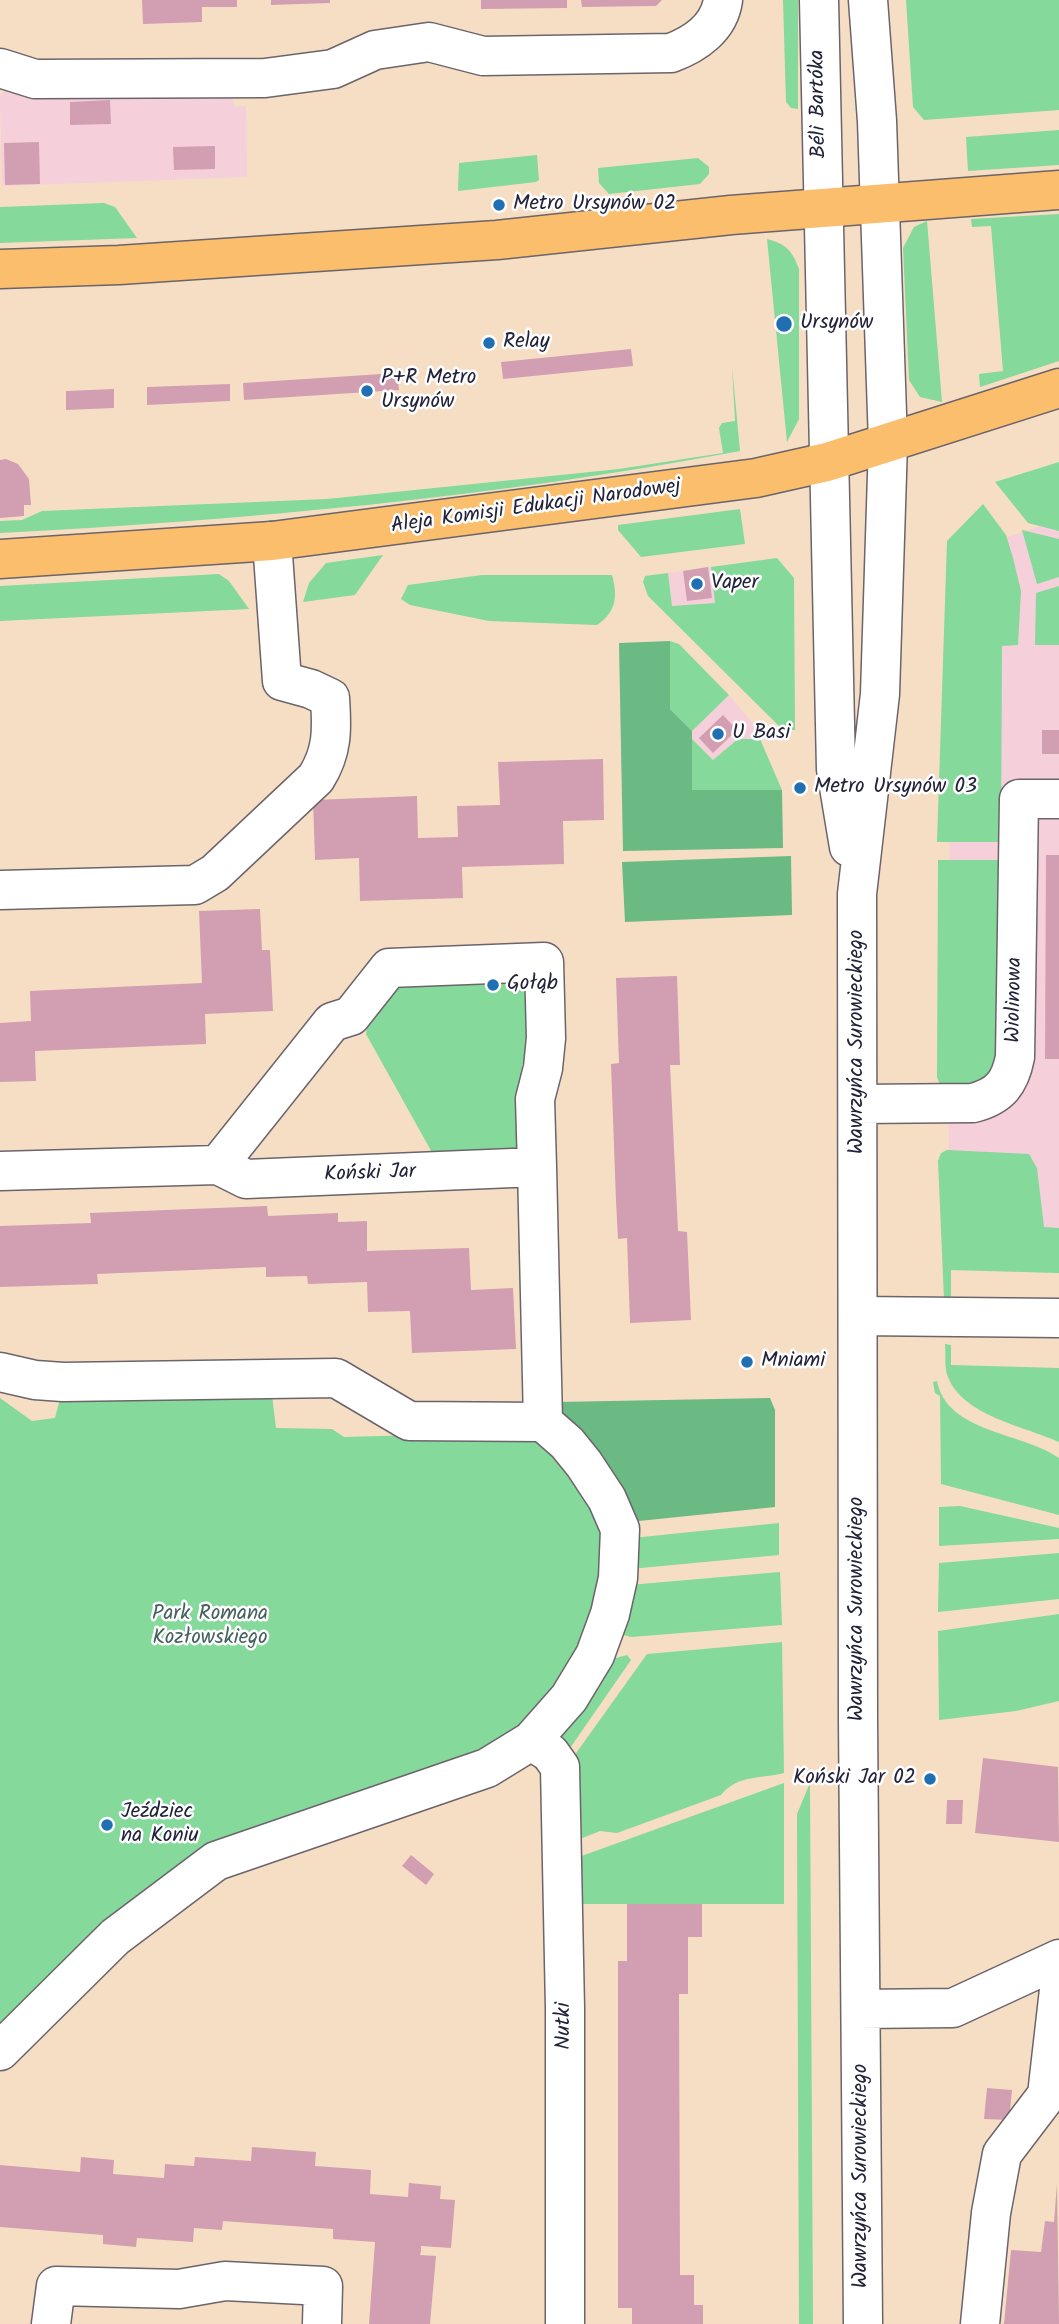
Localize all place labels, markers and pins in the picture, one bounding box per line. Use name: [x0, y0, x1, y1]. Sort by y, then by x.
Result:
place label: Metro Ursynów 02: [513, 192, 676, 218]
marker: Metro Ursynów 02: [491, 197, 507, 213]
place label: Ursynów: [800, 311, 873, 337]
marker: Ursynów: [774, 314, 794, 334]
place label: Relay: [503, 330, 550, 356]
marker: Relay: [481, 335, 497, 351]
place label: P+R Metro Ursynów: [381, 366, 476, 416]
marker: P+R Metro Ursynów: [359, 383, 375, 399]
place label: Vaper: [711, 571, 758, 597]
marker: Vaper: [689, 576, 705, 592]
place label: U Basi: [732, 721, 790, 747]
marker: U Basi: [710, 726, 726, 742]
place label: Metro Ursynów 03: [814, 775, 977, 801]
marker: Metro Ursynów 03: [792, 780, 808, 796]
place label: Gołąb: [507, 972, 558, 998]
marker: Gołąb: [485, 977, 501, 993]
place label: Mniami: [761, 1349, 825, 1375]
marker: Mniami: [739, 1354, 755, 1370]
place label: Koński Jar 02: [793, 1766, 916, 1792]
marker: Koński Jar 02: [922, 1771, 938, 1787]
place label: Jeździec na Koniu: [121, 1800, 199, 1850]
marker: Jeździec na Koniu: [99, 1817, 115, 1833]

